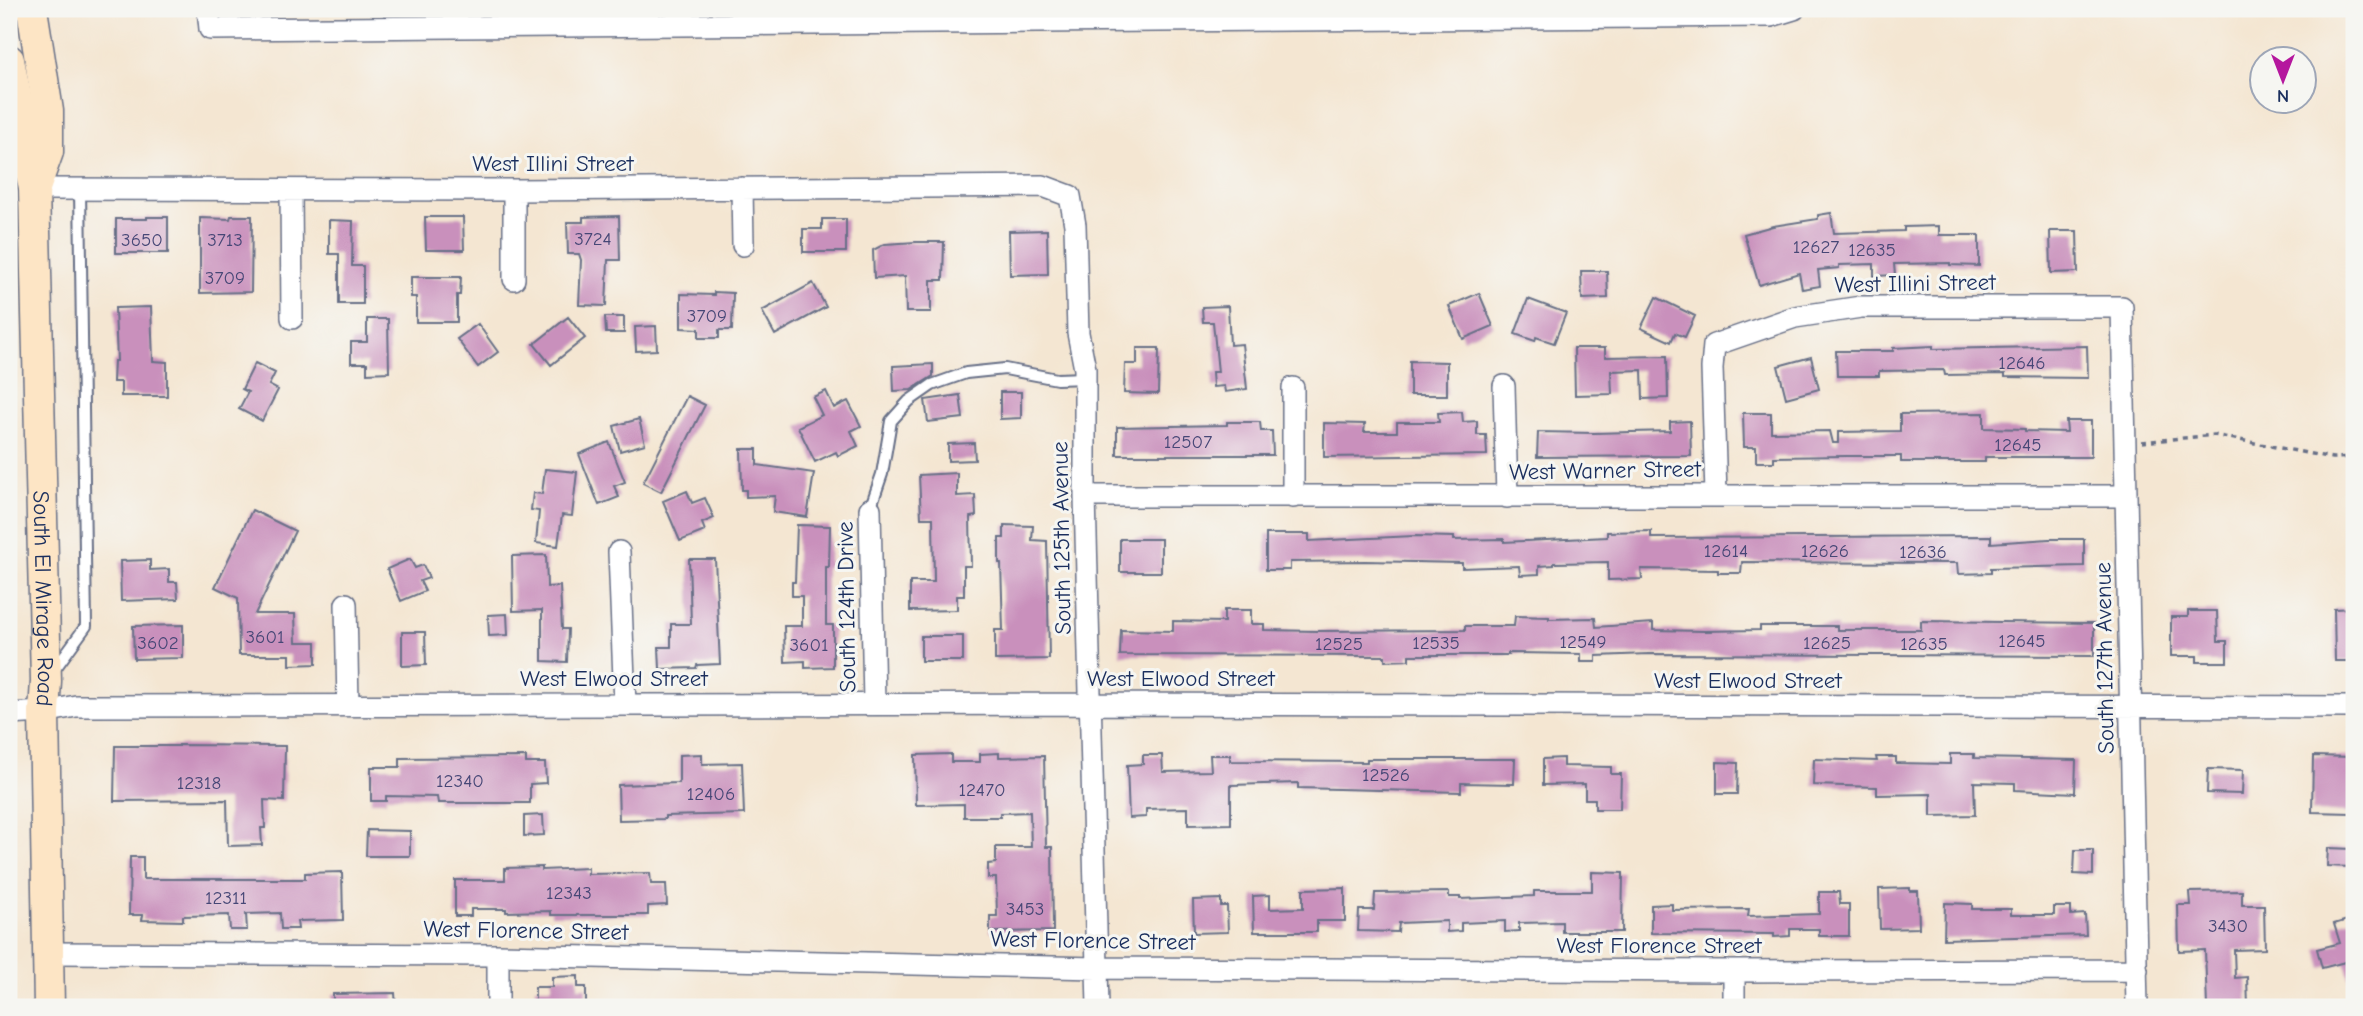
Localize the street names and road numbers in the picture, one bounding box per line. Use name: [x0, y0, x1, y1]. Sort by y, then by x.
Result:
street label: West Illini Street: [472, 150, 635, 177]
street label: West Illini Street: [1834, 269, 1997, 298]
street label: South 125th Avenue: [1046, 441, 1077, 635]
street label: West Warner Street: [1509, 455, 1703, 486]
street label: South El Mirage Road: [27, 490, 59, 707]
street label: South 124th Drive: [832, 521, 861, 693]
street label: South 127th Avenue: [2089, 562, 2120, 754]
street label: West Elwood Street: [520, 665, 709, 692]
street label: West Elwood Street: [1087, 665, 1276, 692]
street label: West Elwood Street: [1654, 667, 1843, 694]
street label: West Florence Street: [423, 915, 630, 946]
street label: West Florence Street: [990, 925, 1197, 956]
street label: West Florence Street: [1556, 932, 1763, 959]

